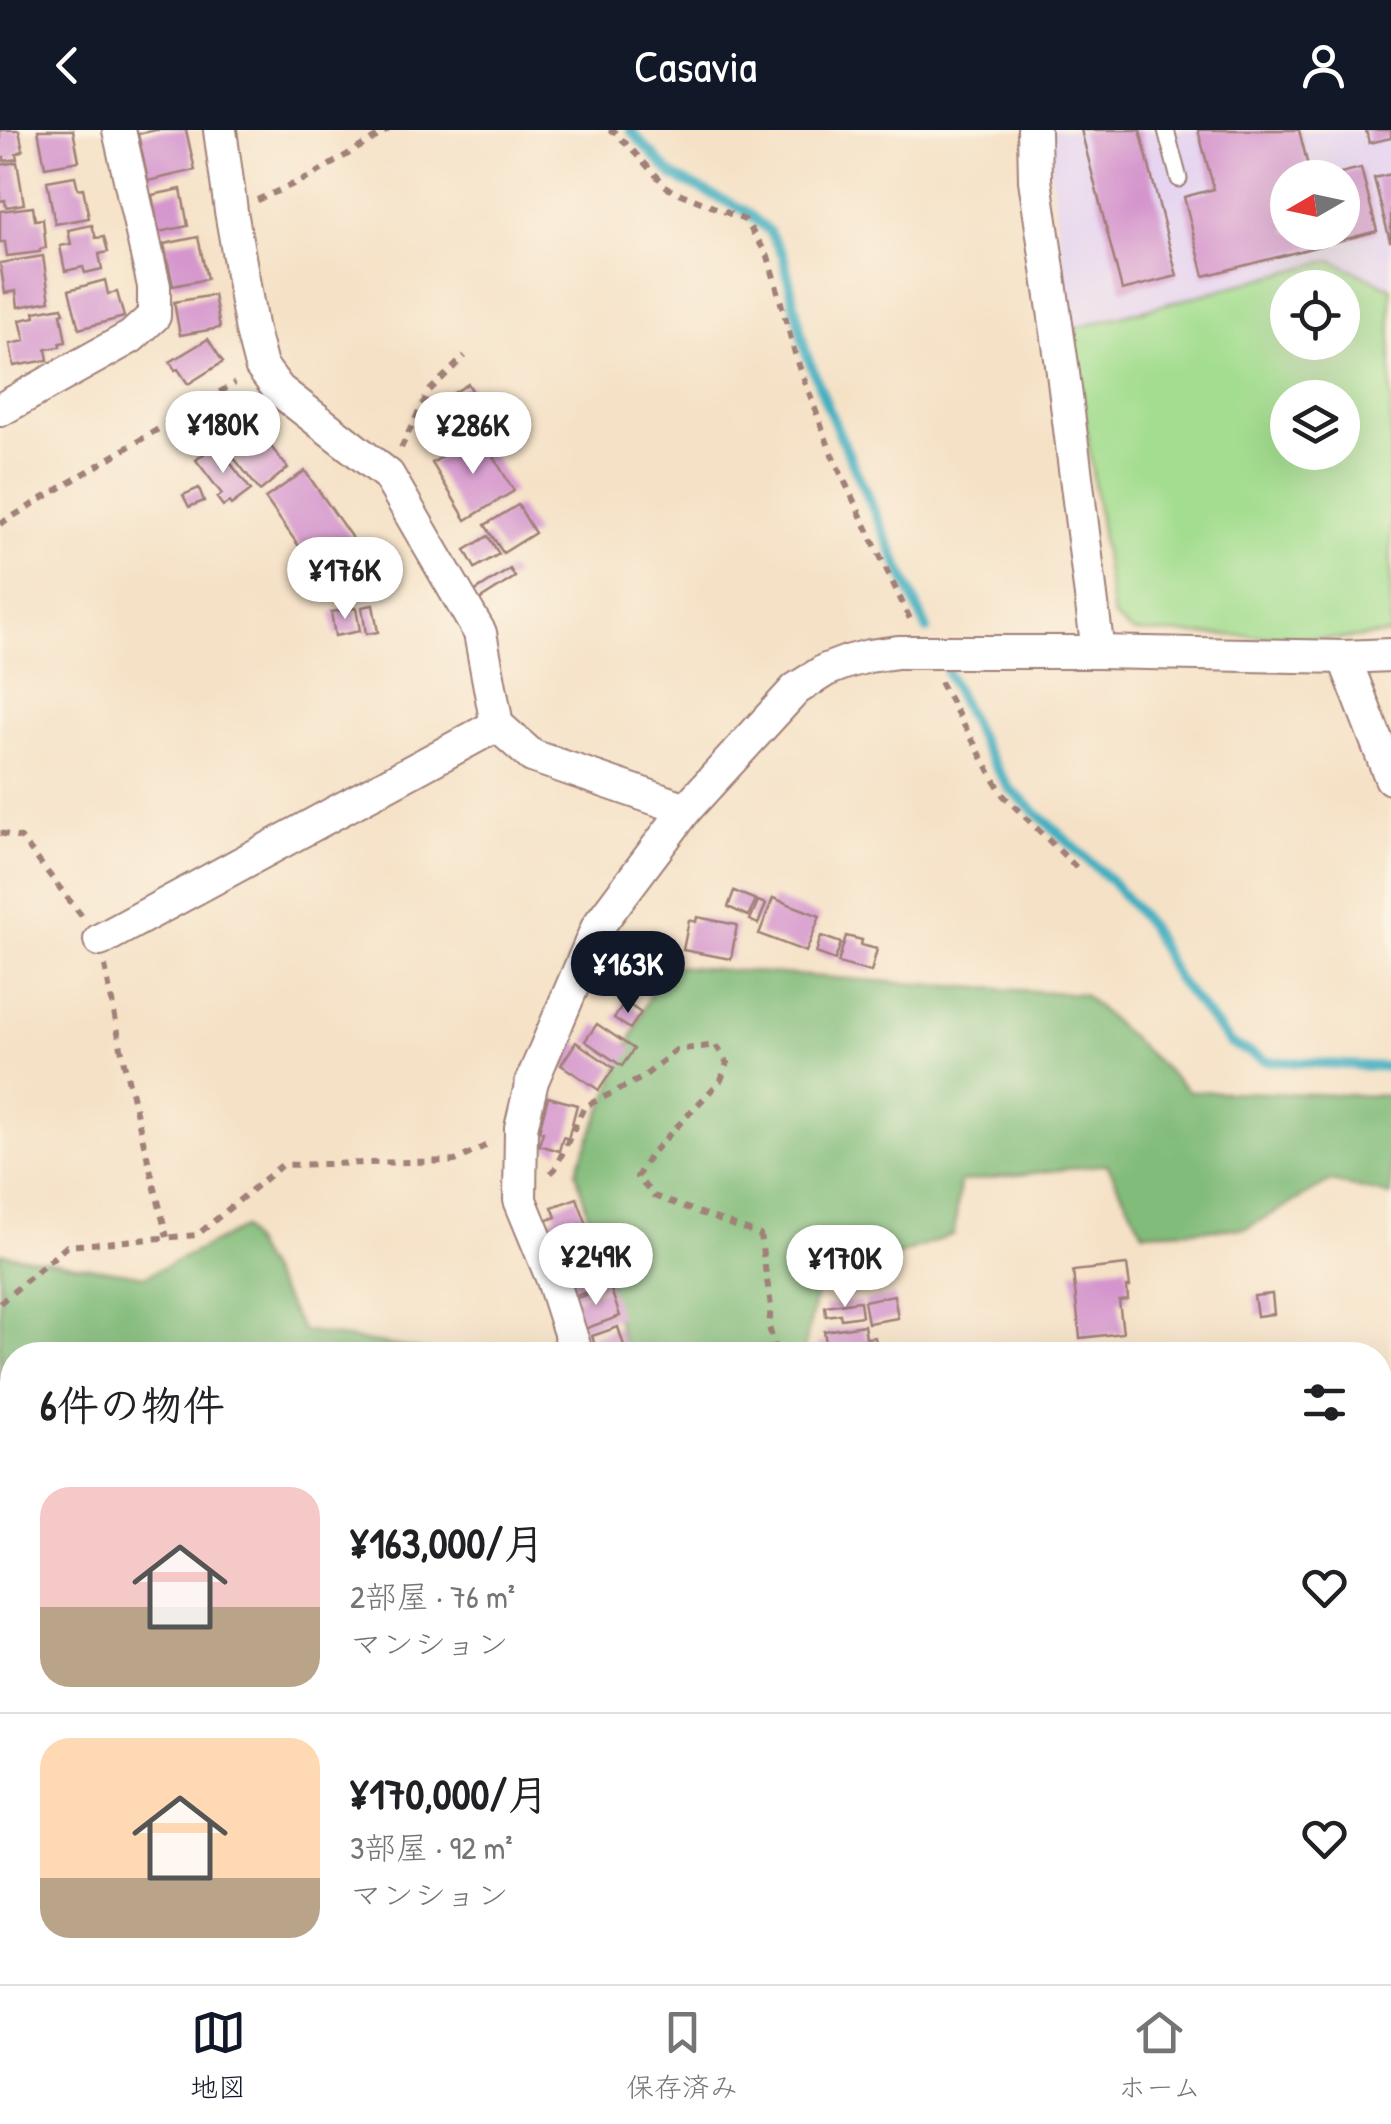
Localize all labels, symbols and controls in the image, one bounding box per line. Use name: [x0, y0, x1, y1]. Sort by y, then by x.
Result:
text: Casavia: [634, 35, 757, 96]
icon: back: [40, 38, 95, 93]
icon: person: [1296, 38, 1351, 93]
north arrow: [1270, 160, 1360, 250]
map controls: [1270, 160, 1360, 470]
button: locate: [1270, 270, 1360, 360]
button: layers: [1270, 380, 1360, 470]
pin: ¥180K: [153, 391, 293, 476]
pin: ¥286K: [403, 392, 543, 477]
text: ¥180K: [187, 402, 259, 445]
text: ¥286K: [436, 403, 510, 446]
pin: ¥176K: [275, 537, 415, 622]
text: ¥176K: [309, 548, 381, 591]
pin: ¥163K: [558, 931, 698, 1016]
text: ¥163K: [593, 942, 663, 985]
pin: ¥249K: [526, 1223, 666, 1308]
pin: ¥170K: [775, 1225, 915, 1310]
text: ¥249K: [561, 1234, 631, 1277]
text: ¥170K: [808, 1236, 882, 1279]
icon: filters: [1297, 1375, 1352, 1430]
text: 6件の物件: [40, 1376, 225, 1433]
text: ¥163,000/月: [350, 1514, 545, 1571]
icon: home: [120, 1527, 240, 1647]
icon: heart: [1297, 1560, 1352, 1615]
text: 2部屋 · 76 m²: [350, 1575, 515, 1618]
text: マンション: [350, 1622, 509, 1665]
text: ¥170,000/月: [350, 1765, 549, 1822]
icon: home: [120, 1778, 240, 1898]
icon: heart: [1297, 1811, 1352, 1866]
text: 3部屋 · 92 m²: [350, 1826, 513, 1869]
text: マンション: [350, 1873, 509, 1916]
tab: 地図: [190, 2005, 246, 2106]
tab: 保存済み: [626, 2005, 738, 2106]
tab: ホーム: [1118, 2005, 1201, 2106]

